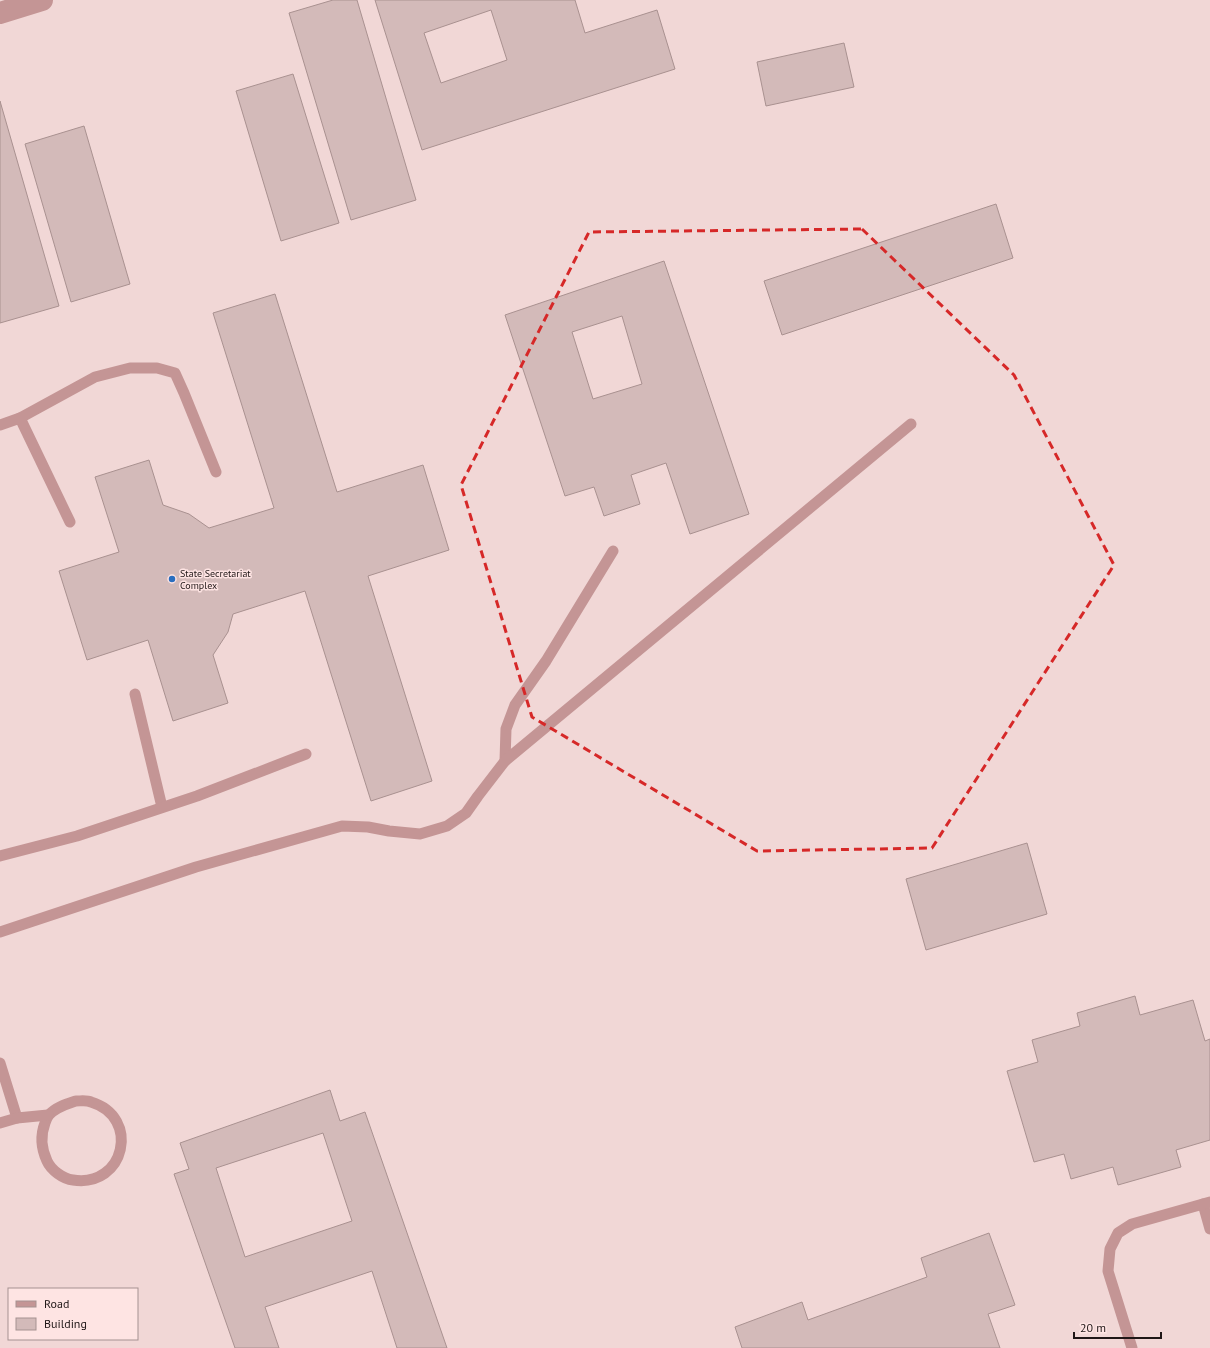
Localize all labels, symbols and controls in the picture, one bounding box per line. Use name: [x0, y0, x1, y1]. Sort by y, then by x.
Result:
place label: State Secretariat Complex: [180, 567, 251, 592]
marker: State Secretariat Complex: [167, 574, 177, 584]
legend: [8, 1288, 138, 1340]
text: Road: [44, 1296, 69, 1311]
scale bar: [1074, 1314, 1161, 1340]
text: Building: [44, 1316, 87, 1331]
text: 20 m: [1080, 1320, 1106, 1335]

